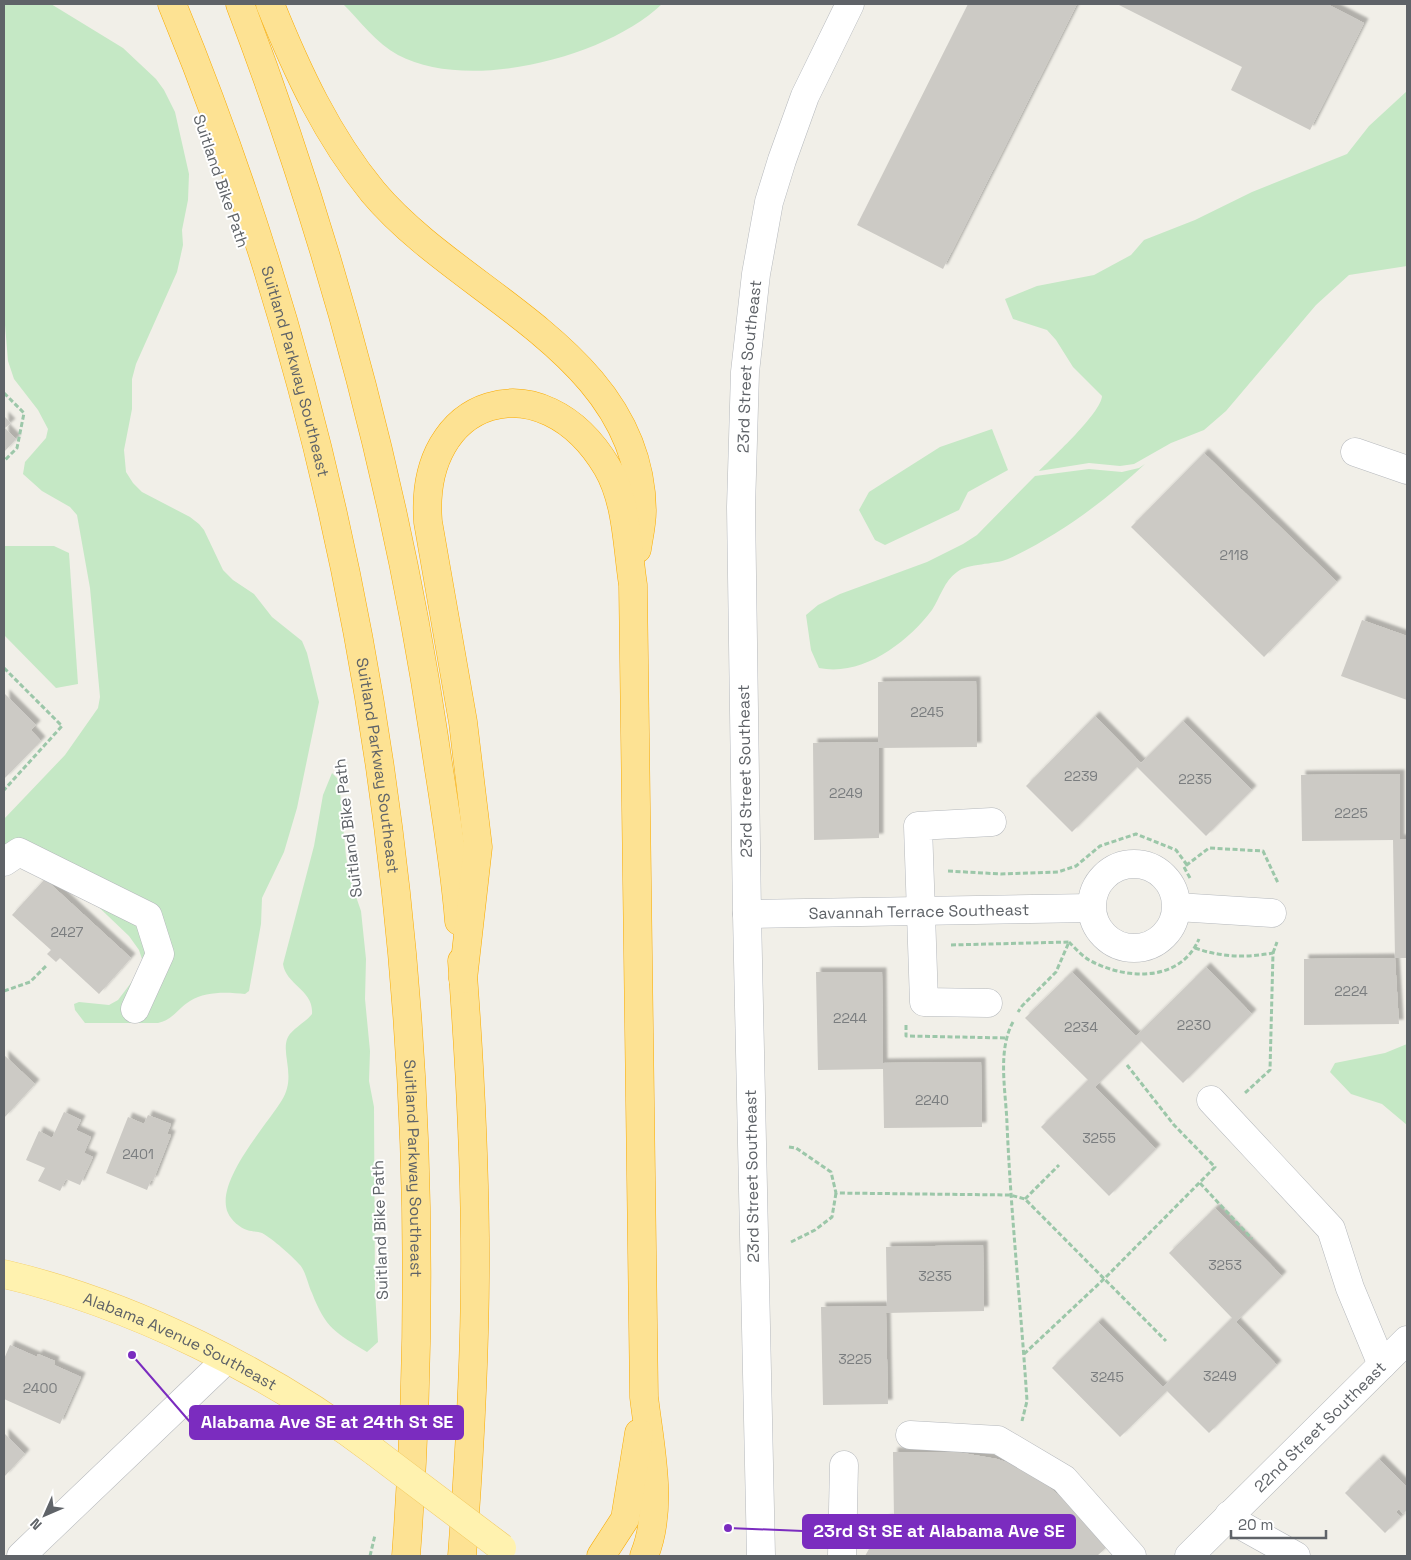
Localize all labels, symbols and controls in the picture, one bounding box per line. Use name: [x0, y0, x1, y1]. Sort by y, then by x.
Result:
street label: Suitland Bike Path: [188, 111, 254, 251]
street label: Suitland Parkway Southeast: [257, 263, 335, 479]
street label: 23rd Street Southeast: [732, 279, 766, 453]
house number: 2118: [1220, 546, 1249, 564]
street label: Suitland Parkway Southeast: [352, 656, 404, 875]
street label: 23rd Street Southeast: [733, 684, 757, 858]
house number: 2245: [910, 703, 944, 721]
street label: Suitland Bike Path: [329, 757, 367, 899]
house number: 2239: [1064, 767, 1098, 785]
house number: 2235: [1178, 770, 1212, 788]
house number: 2249: [829, 784, 863, 802]
house number: 2225: [1334, 804, 1368, 822]
street label: Savannah Terrace Southeast: [808, 899, 1030, 923]
house number: 2427: [50, 923, 84, 941]
house number: 2224: [1334, 982, 1368, 1000]
house number: 2244: [833, 1009, 867, 1027]
house number: 2230: [1177, 1016, 1211, 1034]
house number: 2234: [1064, 1018, 1098, 1036]
street label: Suitland Parkway Southeast: [400, 1059, 427, 1278]
street label: 23rd Street Southeast: [740, 1089, 764, 1263]
house number: 2240: [915, 1091, 949, 1109]
house number: 3255: [1082, 1129, 1116, 1147]
house number: 2401: [122, 1145, 154, 1163]
street label: Suitland Bike Path: [367, 1160, 393, 1300]
house number: 3253: [1208, 1256, 1242, 1274]
house number: 3235: [918, 1267, 952, 1285]
street label: Alabama Avenue Southeast: [81, 1287, 281, 1395]
house number: 3225: [838, 1350, 872, 1368]
street label: 22nd Street Southeast: [1249, 1357, 1390, 1496]
house number: 3249: [1203, 1367, 1237, 1385]
house number: 3245: [1090, 1368, 1124, 1386]
house number: 2400: [23, 1379, 57, 1397]
callout: Alabama Ave SE at 24th St SE: [190, 1406, 463, 1439]
text: Alabama Ave SE at 24th St SE: [201, 1410, 453, 1433]
north arrow: [20, 1490, 70, 1540]
scale bar: [1231, 1508, 1326, 1540]
text: N: [26, 1515, 45, 1534]
callout: 23rd St SE at Alabama Ave SE: [803, 1515, 1075, 1548]
text: 20 m: [1238, 1515, 1273, 1534]
text: 23rd St SE at Alabama Ave SE: [813, 1519, 1065, 1542]

